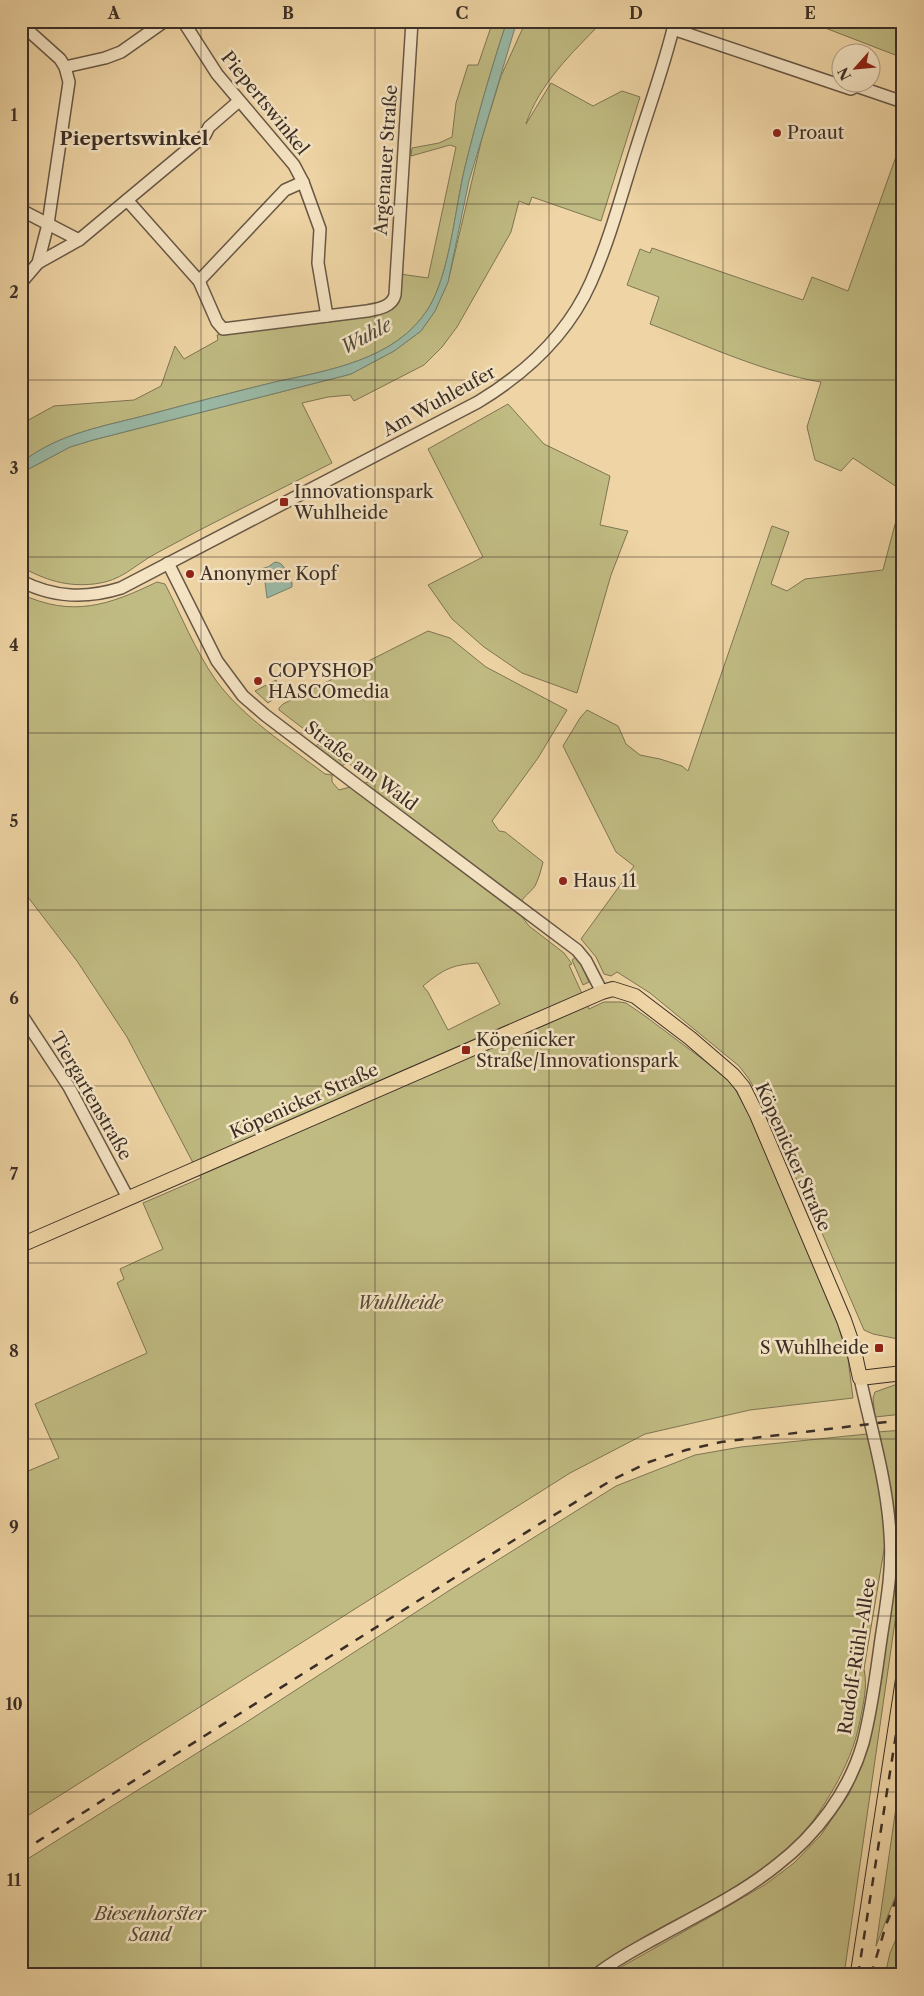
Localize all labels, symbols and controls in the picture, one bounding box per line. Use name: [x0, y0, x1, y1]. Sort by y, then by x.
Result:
text: A: [107, 3, 121, 23]
text: B: [282, 3, 294, 23]
text: C: [456, 3, 468, 23]
text: D: [629, 3, 643, 23]
text: E: [804, 3, 816, 23]
north arrow: [832, 42, 882, 92]
street label: Piepertswinkel: [216, 47, 314, 159]
text: N: [834, 64, 855, 83]
street label: Argenauer Straße: [370, 84, 402, 237]
text: 1: [10, 105, 18, 125]
place label: Proaut: [787, 122, 845, 144]
district label: Piepertswinkel: [60, 127, 209, 150]
marker: Proaut: [771, 127, 783, 139]
text: 2: [9, 282, 19, 302]
water label: Wuhle: [337, 313, 396, 359]
street label: Am Wuhleufer: [378, 361, 500, 442]
text: 3: [9, 458, 19, 478]
place label: Innovationspark Wuhlheide: [293, 481, 435, 524]
marker: Innovationspark Wuhlheide: [278, 496, 290, 508]
place label: Anonymer Kopf: [199, 563, 340, 585]
marker: Anonymer Kopf: [184, 568, 196, 580]
text: 4: [9, 635, 19, 655]
place label: COPYSHOP HASCOmedia: [268, 660, 390, 703]
marker: COPYSHOP HASCOmedia: [252, 675, 264, 687]
street label: Straße am Wald: [300, 716, 422, 816]
text: 5: [10, 811, 19, 831]
place label: Haus 11: [573, 870, 637, 892]
marker: Haus 11: [557, 875, 569, 887]
text: 6: [9, 988, 19, 1008]
street label: Tiergartenstraße: [45, 1028, 137, 1164]
place label: Köpenicker Straße/Innovationspark: [476, 1029, 680, 1072]
marker: Köpenicker Straße/Innovationspark: [460, 1044, 472, 1056]
street label: Köpenicker Straße: [226, 1058, 382, 1144]
street label: Köpenicker Straße: [750, 1079, 836, 1235]
text: 7: [10, 1164, 19, 1184]
park label: Wuhlheide: [357, 1292, 444, 1314]
place label: S Wuhlheide: [760, 1337, 869, 1359]
text: 8: [9, 1341, 19, 1361]
marker: S Wuhlheide: [873, 1342, 885, 1354]
text: 9: [9, 1517, 19, 1537]
street label: Rudolf-Rühl-Allee: [834, 1576, 880, 1736]
text: 10: [5, 1694, 23, 1714]
text: 11: [7, 1870, 22, 1890]
park label: Biesenhorster Sand: [92, 1903, 207, 1946]

